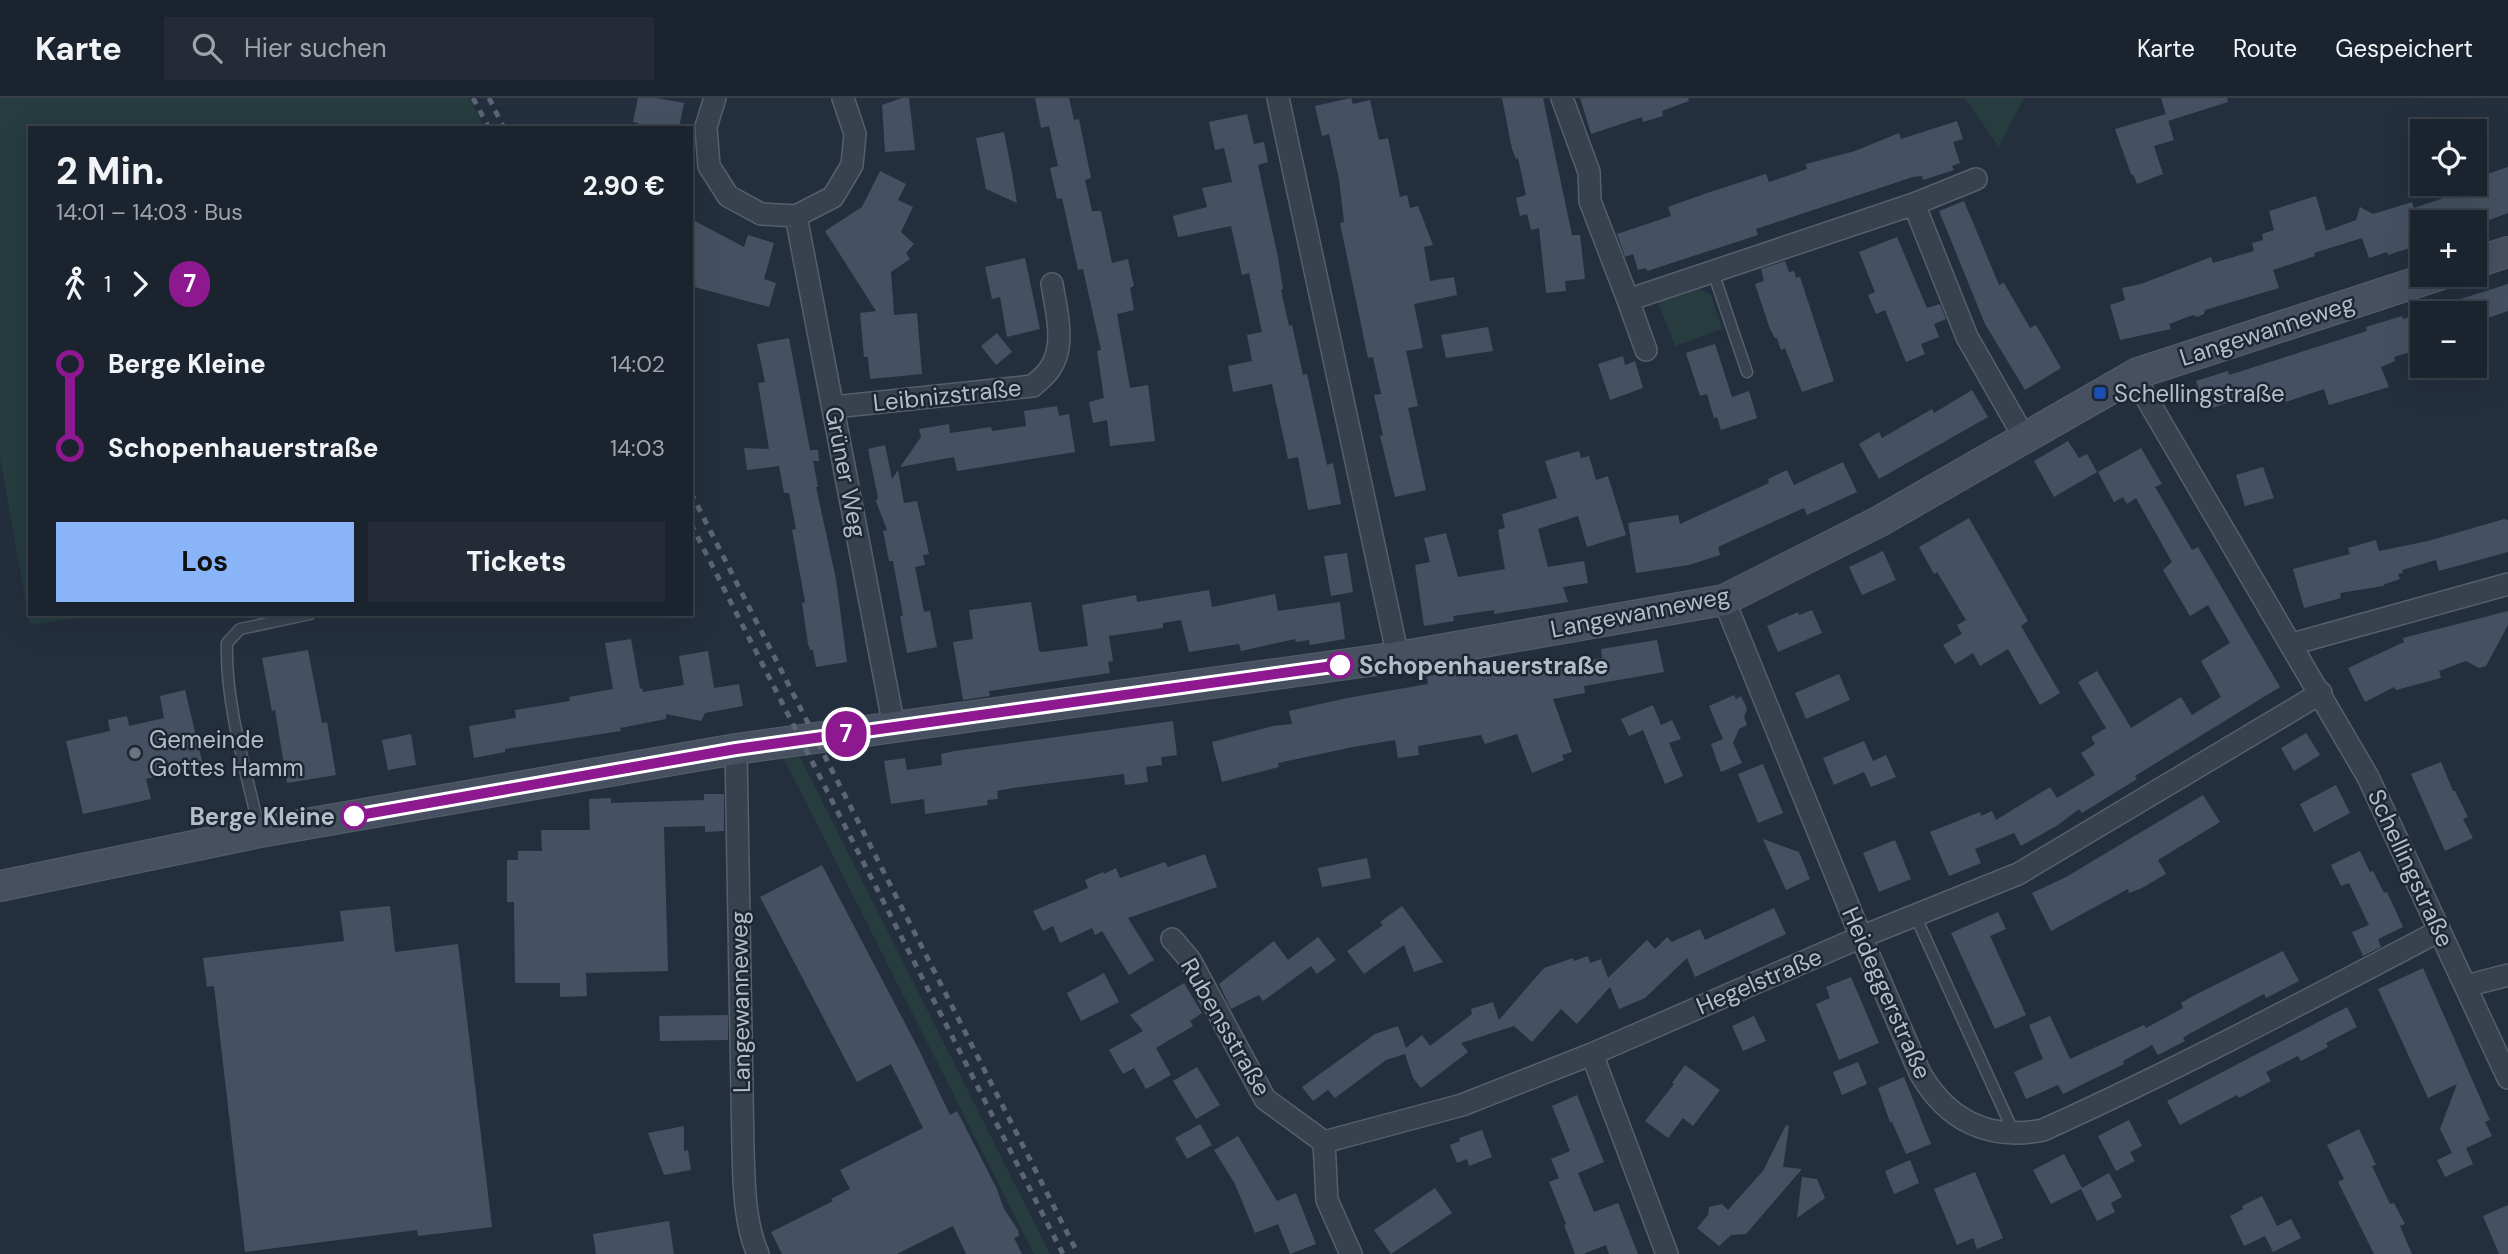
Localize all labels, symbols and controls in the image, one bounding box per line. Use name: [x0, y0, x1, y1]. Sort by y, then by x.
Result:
search box: [164, 17, 654, 80]
text: Karte: [35, 27, 122, 70]
icon: search: [188, 29, 226, 67]
text: Hier suchen: [244, 31, 387, 65]
text: Karte: [2137, 33, 2195, 64]
text: Route: [2233, 33, 2297, 64]
text: Gespeichert: [2335, 33, 2473, 64]
map controls: [2410, 119, 2487, 378]
button: locate: [2410, 119, 2487, 196]
text: 2 Min.: [56, 146, 164, 196]
text: 2.90 €: [583, 169, 665, 203]
text: 14:01 – 14:03 · Bus: [56, 197, 243, 227]
button: +: [2410, 210, 2487, 287]
icon: walk: [56, 265, 94, 303]
icon: forward: [121, 265, 159, 303]
text: 7: [183, 268, 196, 299]
text: 1: [104, 269, 111, 299]
street label: Langewanneweg: [2176, 287, 2358, 373]
button: −: [2410, 301, 2487, 378]
text: Berge Kleine: [108, 347, 266, 381]
text: 14:02: [610, 349, 665, 379]
street label: Leibnizstraße: [871, 372, 1023, 418]
place label: Schellingstraße: [2114, 378, 2285, 409]
marker: Schellingstraße: [2092, 385, 2108, 401]
street label: Grüner Weg: [818, 404, 874, 540]
text: Schopenhauerstraße: [108, 431, 378, 465]
text: 14:03: [610, 433, 665, 463]
button: Los: [56, 522, 354, 602]
button: Tickets: [368, 522, 665, 602]
street label: Langewanneweg: [1548, 579, 1732, 645]
place label: Schopenhauerstraße: [1359, 650, 1609, 681]
marker: Schopenhauerstraße: [1327, 652, 1353, 678]
line badge: 7: [823, 711, 869, 757]
text: 7: [840, 718, 852, 749]
place label: Gemeinde Gottes Hamm: [149, 724, 304, 783]
marker: Gemeinde Gottes Hamm: [127, 745, 143, 761]
street label: Schellingstraße: [2361, 784, 2461, 952]
place label: Berge Kleine: [189, 801, 335, 832]
marker: Berge Kleine: [341, 803, 367, 829]
street label: Heideggerstraße: [1835, 902, 1939, 1084]
street label: Langewanneweg: [723, 911, 757, 1093]
street label: Hegelstraße: [1691, 941, 1827, 1021]
street label: Rubensstraße: [1174, 952, 1278, 1102]

